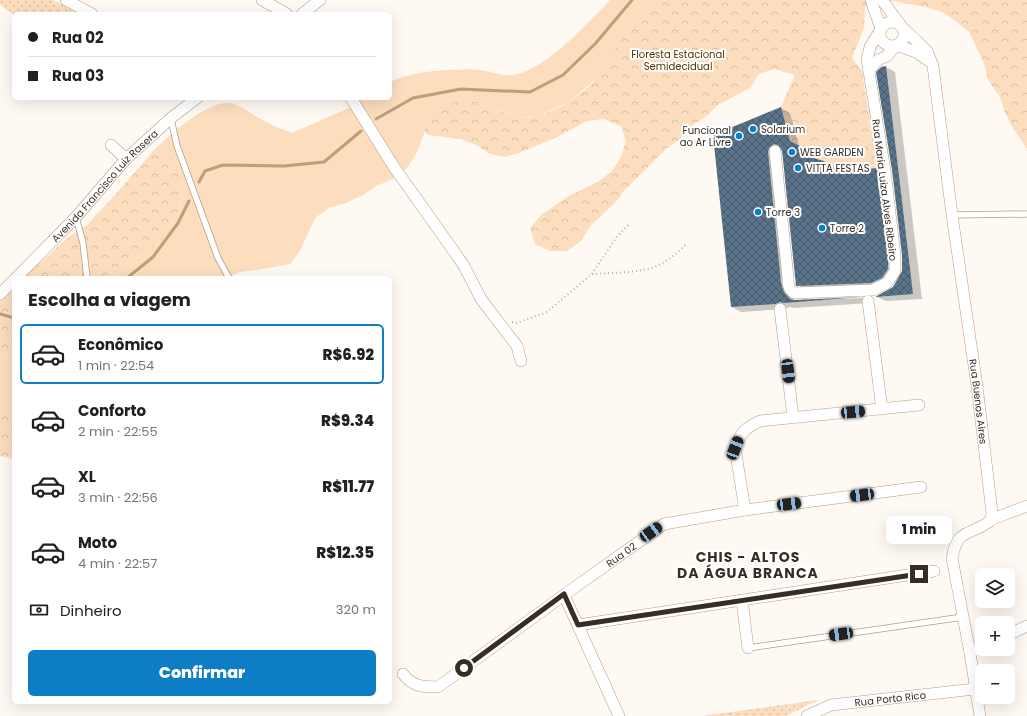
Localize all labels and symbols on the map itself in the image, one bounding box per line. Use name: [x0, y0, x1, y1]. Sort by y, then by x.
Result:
park label: Floresta Estacional Semidecidual: [631, 47, 725, 74]
street label: Rua Maria Luiza Alves Ribeiro: [868, 118, 901, 262]
place label: Solarium: [761, 122, 805, 137]
place label: Funcional ao Ar Livre: [680, 123, 731, 150]
marker: Solarium: [748, 124, 758, 134]
street label: Avenida Francisco Luiz Rasera: [48, 126, 162, 246]
marker: Funcional ao Ar Livre: [734, 131, 744, 141]
place label: WEB GARDEN: [800, 145, 864, 160]
marker: WEB GARDEN: [787, 147, 797, 157]
place label: VITTA FESTAS: [806, 161, 870, 176]
marker: VITTA FESTAS: [793, 163, 803, 173]
place label: Torre 3: [766, 205, 800, 220]
marker: Torre 3: [753, 207, 763, 217]
place label: Torre 2: [830, 221, 864, 236]
marker: Torre 2: [817, 223, 827, 233]
car: [781, 358, 795, 384]
street label: Rua Buenos Aires: [965, 358, 991, 445]
car: [841, 405, 865, 419]
car: [725, 435, 745, 461]
car: [849, 488, 875, 502]
car: [776, 497, 802, 511]
callout: 1 min: [886, 516, 952, 544]
car: [638, 520, 664, 544]
street label: Rua 02: [603, 539, 640, 571]
district label: CHIS - ALTOS DA ÁGUA BRANCA: [677, 547, 819, 583]
route end: [910, 565, 928, 583]
car: [828, 626, 854, 642]
route start: [455, 659, 473, 677]
street label: Rua Porto Rico: [854, 688, 927, 710]

